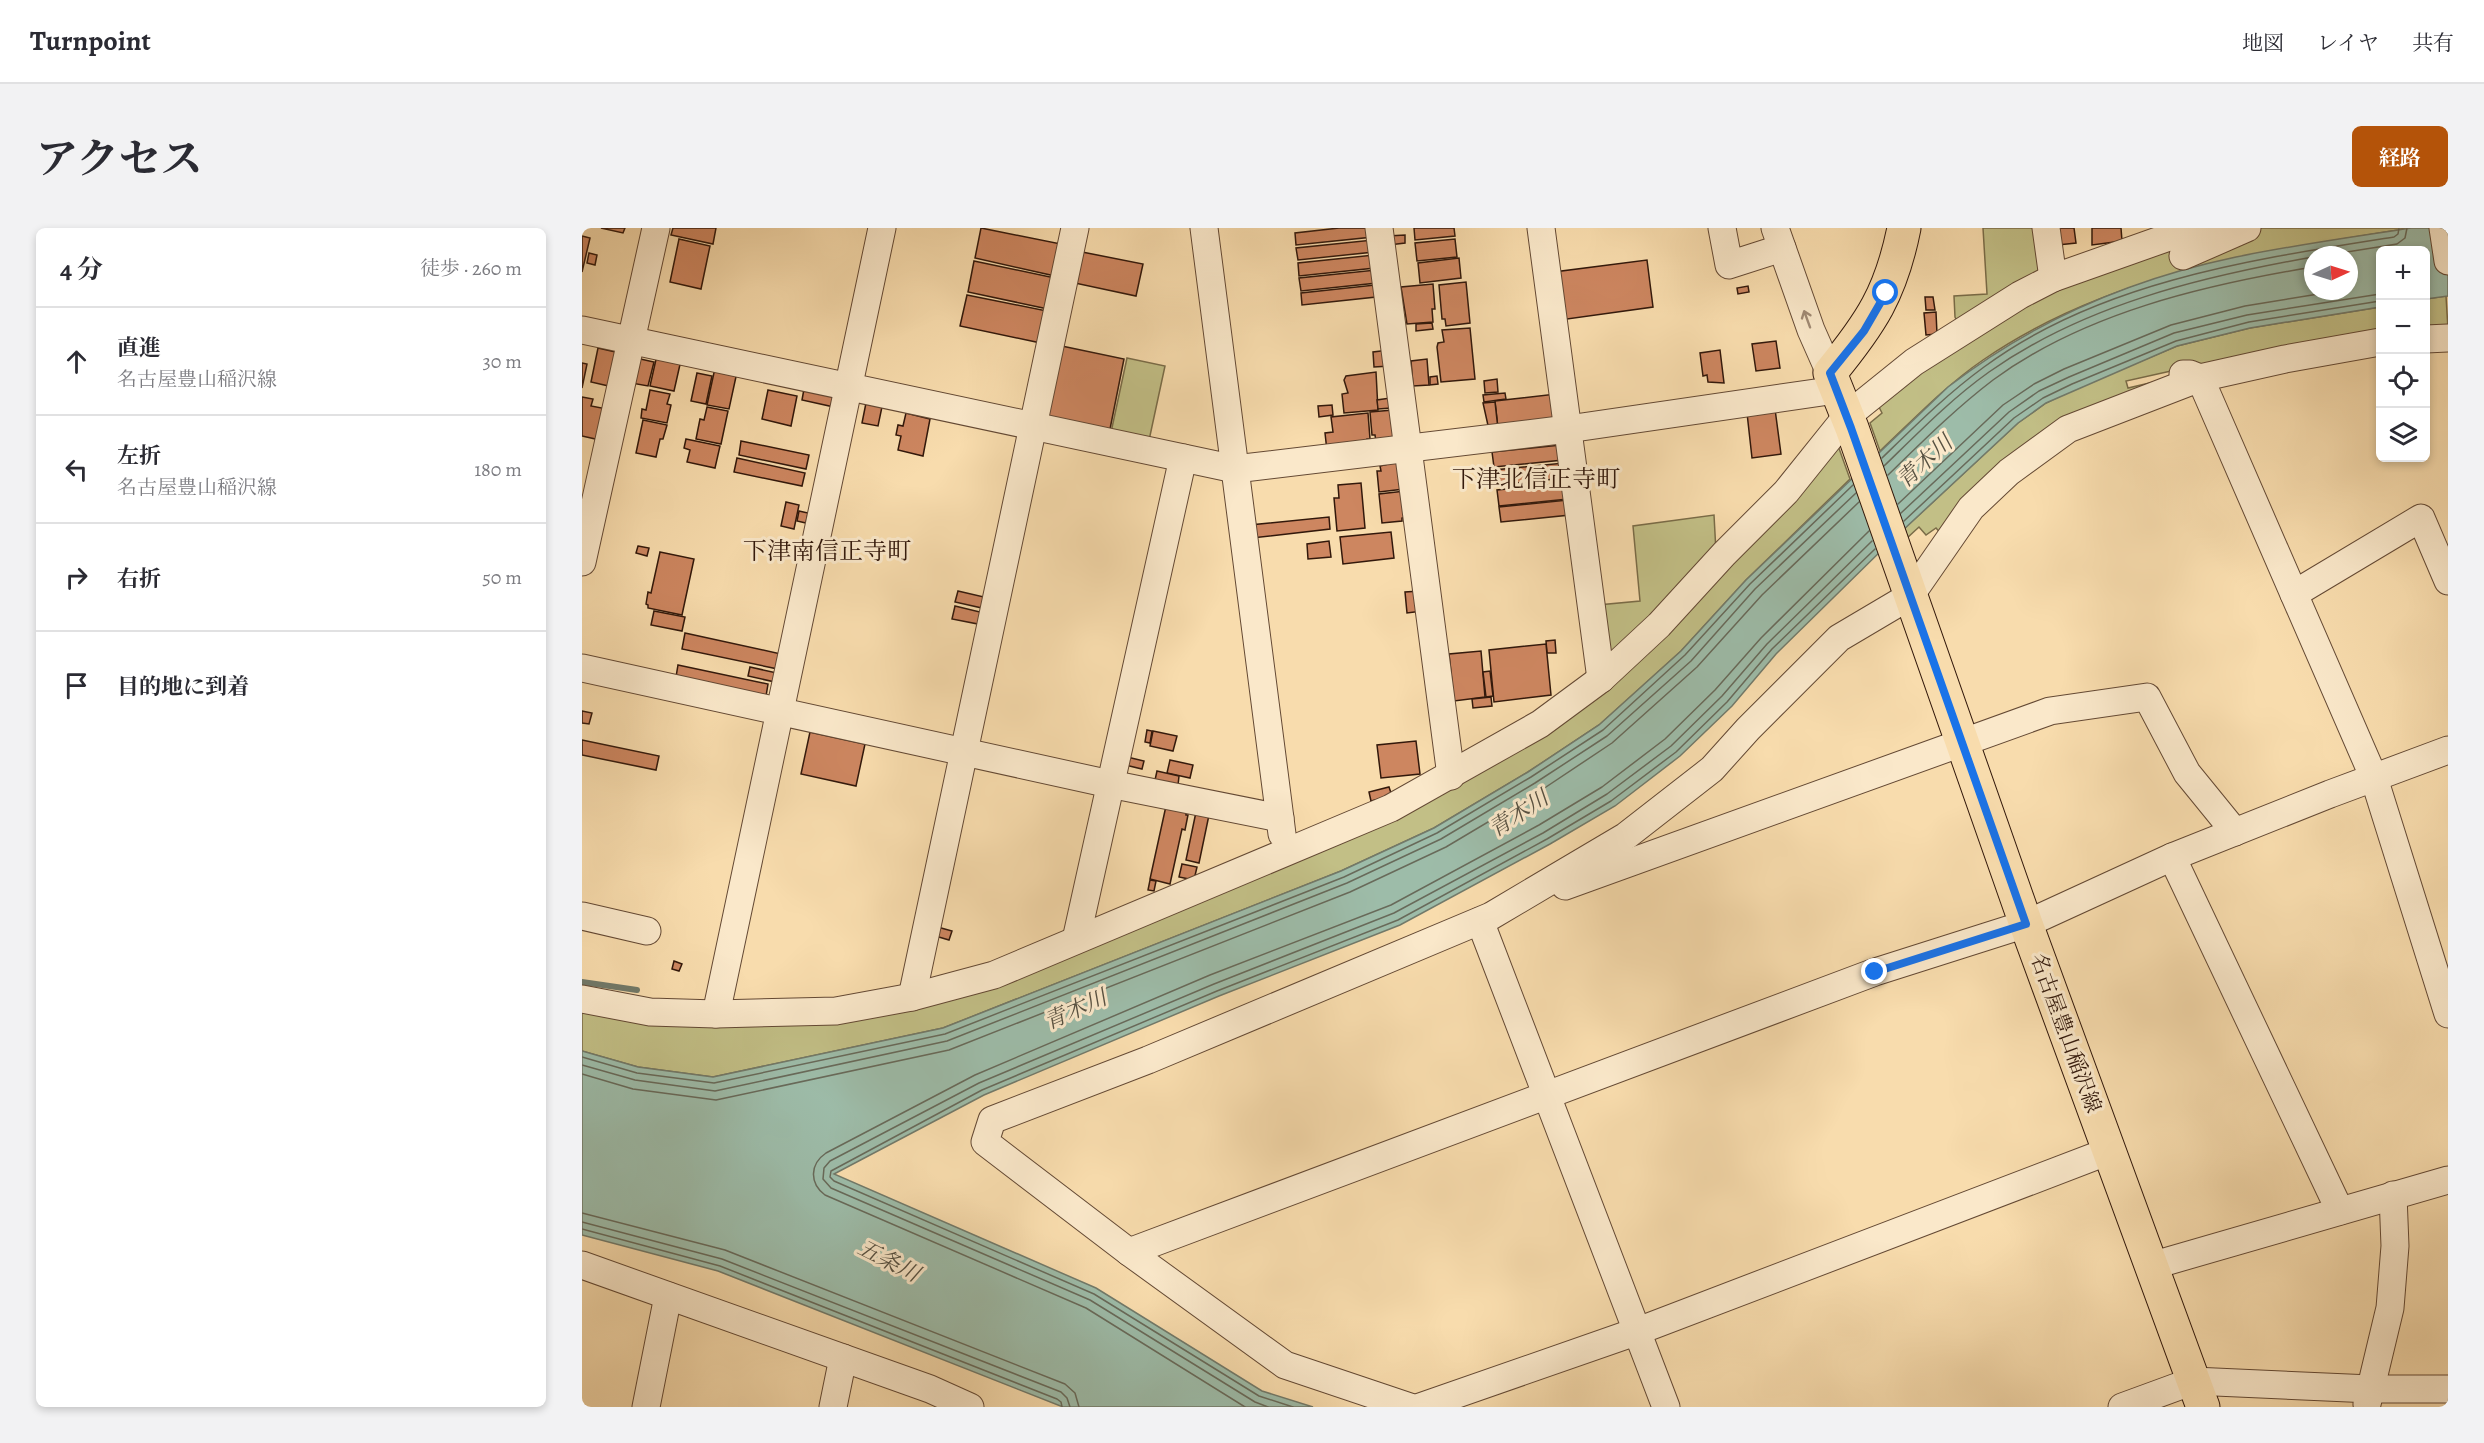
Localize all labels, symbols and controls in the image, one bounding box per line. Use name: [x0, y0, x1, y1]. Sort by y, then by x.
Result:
text: Turnpoint: [30, 22, 151, 60]
text: 地図: [2242, 29, 2284, 57]
text: レイヤ: [2317, 29, 2379, 57]
text: 共有: [2412, 29, 2454, 57]
button: 経路: [2352, 126, 2448, 187]
text: アクセス: [36, 130, 203, 187]
north arrow: [2304, 246, 2358, 300]
map controls: [2376, 246, 2430, 462]
button: +: [2376, 246, 2430, 300]
text: 4 分: [60, 252, 103, 287]
text: 徒歩 · 260 m: [420, 255, 522, 282]
route start: [1872, 279, 1898, 305]
button: −: [2376, 300, 2430, 354]
one-way arrow: [1801, 310, 1812, 329]
text: 直進: [117, 333, 161, 363]
icon: ahead: [60, 345, 93, 378]
text: 30 m: [482, 348, 522, 375]
button: locate: [2376, 354, 2430, 408]
text: 名古屋豊山稲沢線: [117, 366, 277, 393]
button: layers: [2376, 408, 2430, 462]
water label: 青木川: [1890, 427, 1961, 495]
text: 左折: [117, 441, 161, 471]
icon: left: [60, 453, 93, 486]
text: 180 m: [474, 456, 522, 483]
district label: 下津北信正寺町: [1452, 463, 1620, 495]
text: 名古屋豊山稲沢線: [117, 474, 277, 501]
district label: 下津南信正寺町: [743, 535, 911, 567]
icon: right: [60, 561, 93, 594]
text: 右折: [117, 564, 161, 594]
text: 50 m: [482, 564, 522, 591]
icon: arrive: [60, 669, 93, 702]
text: 目的地に到着: [117, 672, 249, 702]
water label: 青木川: [1483, 782, 1556, 844]
street label: 名古屋豊山稲沢線: [2024, 949, 2108, 1117]
route end: [1861, 958, 1887, 984]
water label: 青木川: [1039, 982, 1113, 1037]
water label: 五条川: [852, 1233, 927, 1290]

